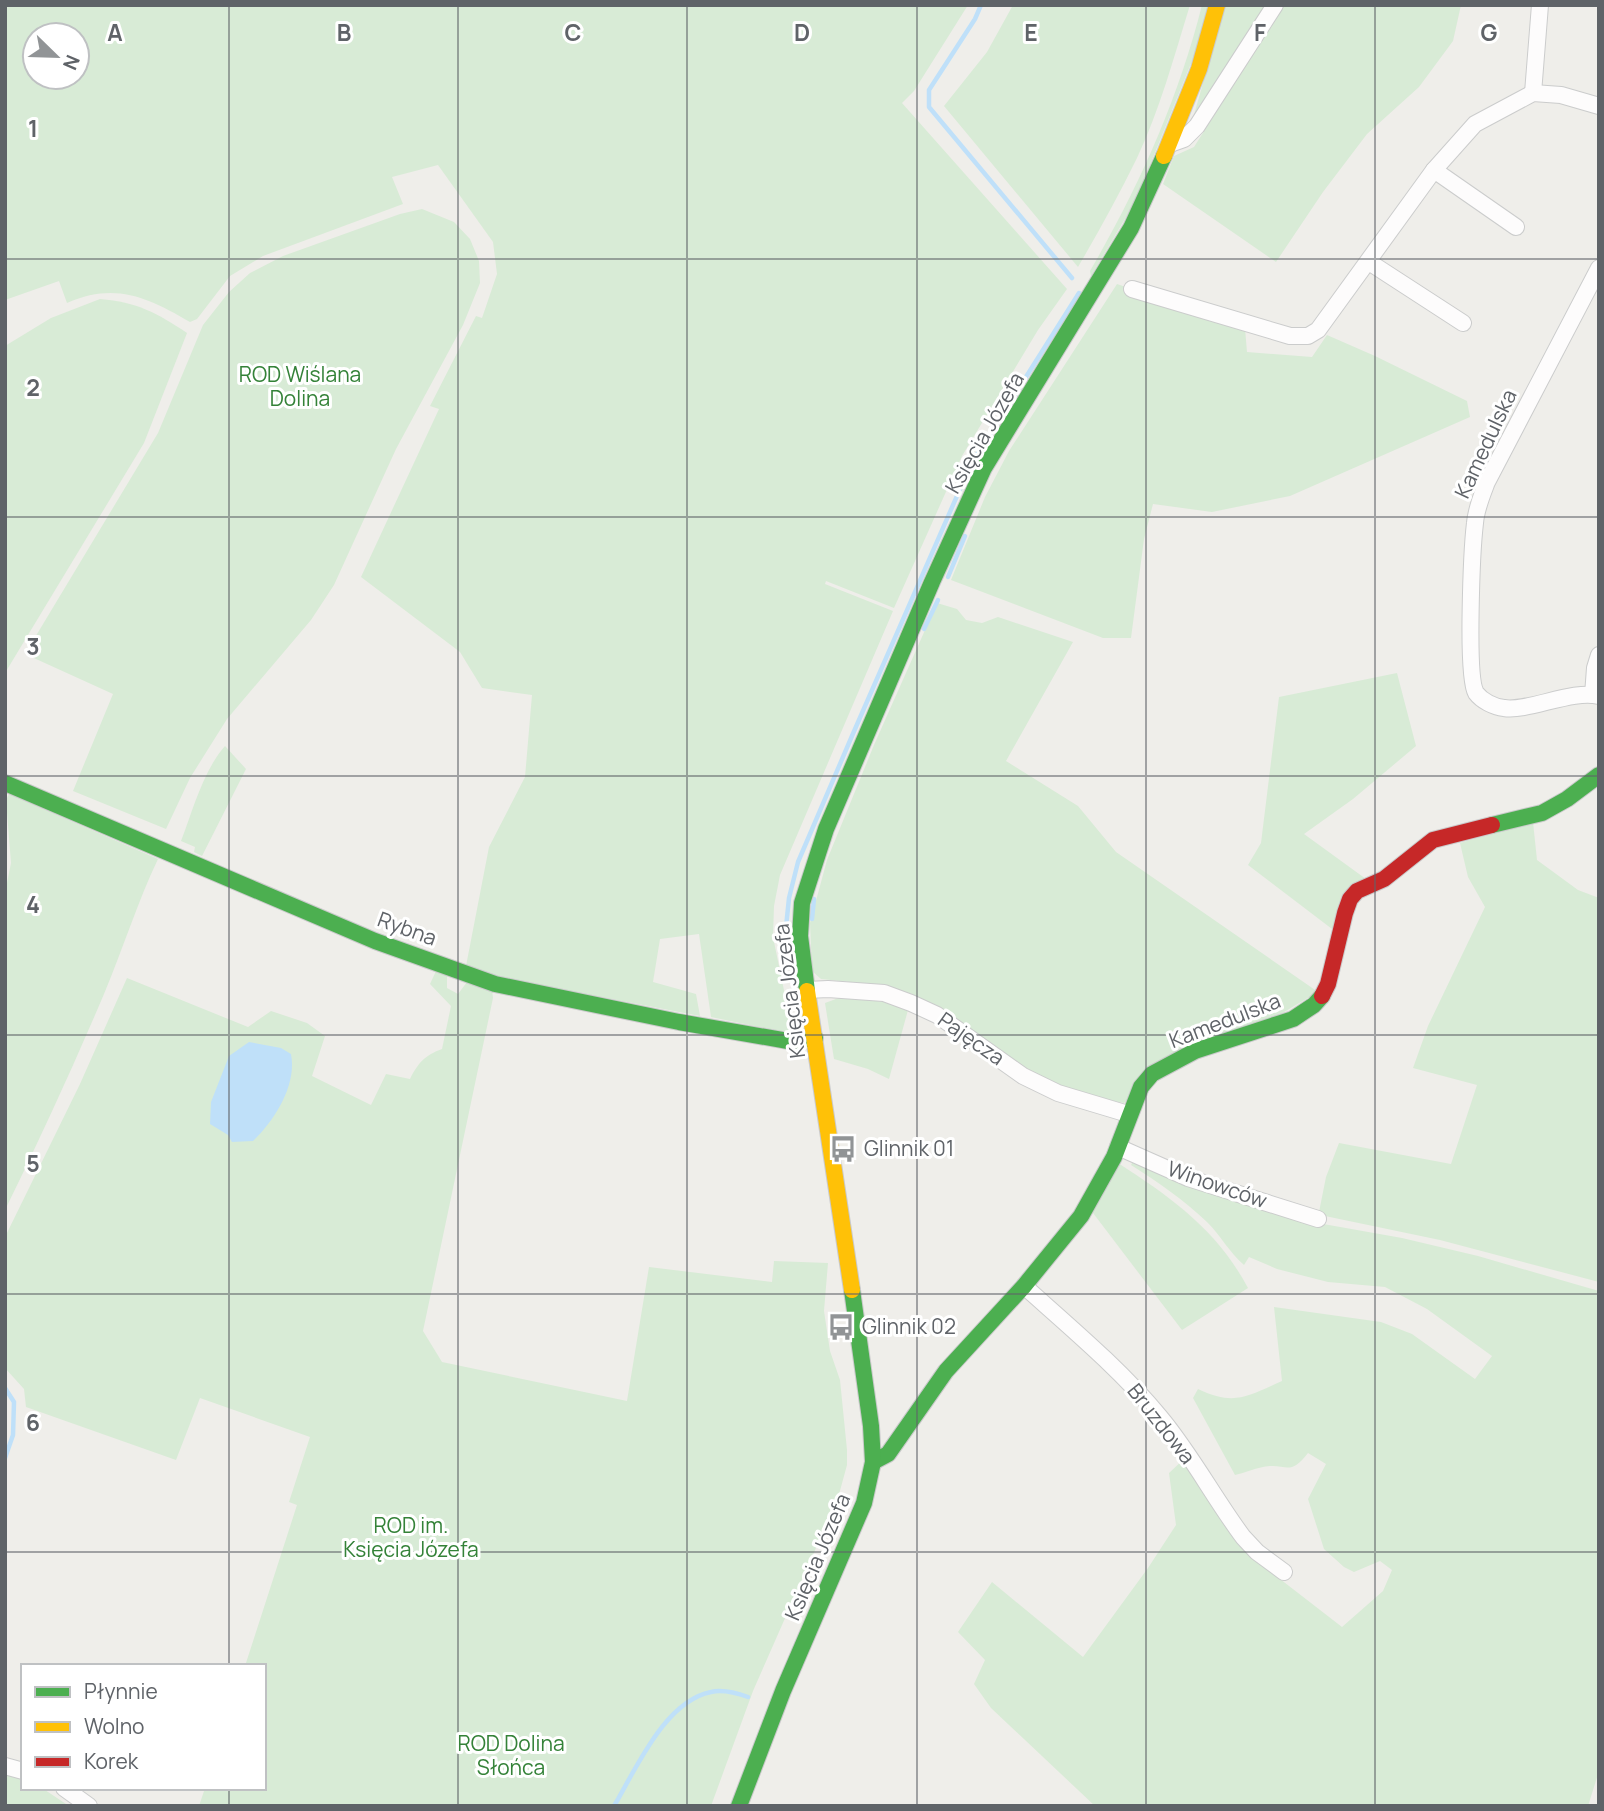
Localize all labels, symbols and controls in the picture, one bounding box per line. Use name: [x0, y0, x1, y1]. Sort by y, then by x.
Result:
text: A: [107, 16, 123, 48]
text: B: [337, 16, 351, 48]
text: C: [565, 16, 582, 48]
text: D: [794, 16, 810, 48]
text: E: [1024, 16, 1038, 48]
text: F: [1254, 16, 1266, 48]
text: G: [1481, 16, 1498, 48]
north arrow: [21, 21, 91, 91]
text: N: [57, 51, 86, 74]
text: 1: [28, 112, 38, 144]
park label: ROD Wiślana Dolina: [239, 360, 361, 412]
street label: Księcia Józefa: [938, 367, 1030, 498]
text: 2: [26, 371, 40, 403]
street label: Kamedulska: [1448, 385, 1523, 503]
text: 3: [26, 630, 40, 662]
text: 4: [26, 888, 40, 920]
street label: Rybna: [374, 904, 441, 952]
street label: Księcia Józefa: [767, 922, 811, 1060]
street label: Kamedulska: [1165, 986, 1284, 1054]
street label: Pajęcza: [933, 1005, 1010, 1071]
bus stop icon: Glinnik 01: [828, 1134, 858, 1164]
place label: Glinnik 01: [864, 1134, 954, 1162]
text: 5: [26, 1147, 40, 1179]
street label: Winowców: [1164, 1154, 1271, 1214]
bus stop icon: Glinnik 02: [826, 1312, 856, 1342]
place label: Glinnik 02: [862, 1312, 956, 1340]
street label: Bruzdowa: [1122, 1377, 1202, 1469]
text: 6: [26, 1406, 40, 1438]
street label: Księcia Józefa: [778, 1489, 856, 1624]
park label: ROD im. Księcia Józefa: [343, 1511, 479, 1563]
legend: [21, 1664, 266, 1790]
text: Płynnie: [84, 1677, 158, 1705]
text: Wolno: [84, 1712, 145, 1740]
park label: ROD Dolina Słońca: [457, 1729, 565, 1781]
text: Korek: [84, 1747, 139, 1775]

